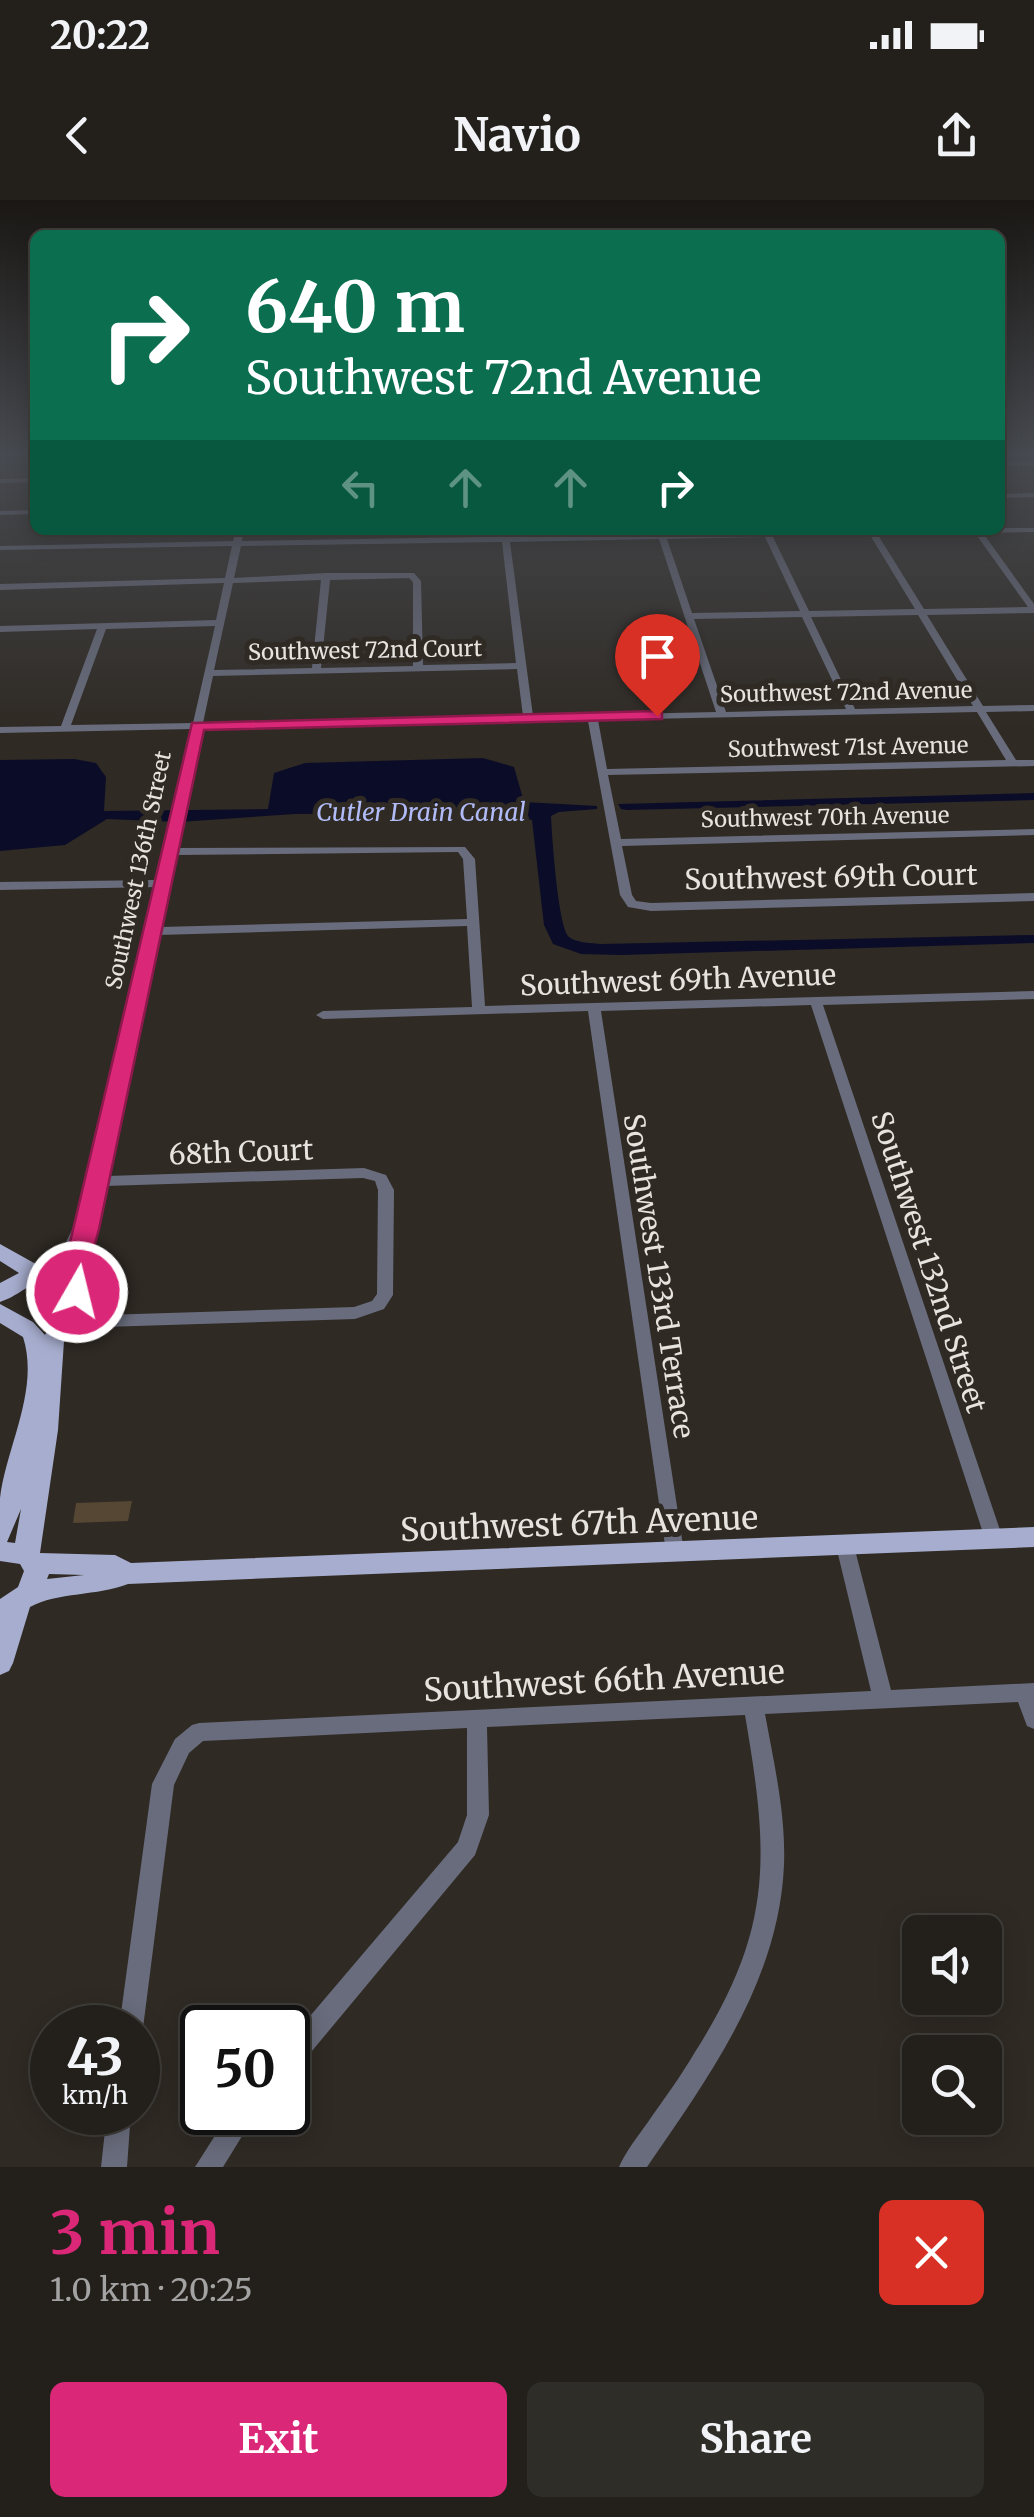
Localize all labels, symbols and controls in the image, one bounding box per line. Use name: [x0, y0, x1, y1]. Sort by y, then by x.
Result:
text: 20:22: [50, 12, 150, 59]
text: Navio: [453, 107, 581, 163]
icon: back: [50, 108, 105, 163]
icon: share: [929, 108, 984, 163]
text: 640 m: [245, 263, 465, 351]
icon: right: [80, 270, 210, 400]
text: Southwest 72nd Avenue: [245, 350, 761, 406]
icon: left: [333, 460, 388, 515]
icon: ahead: [438, 460, 493, 515]
icon: ahead: [543, 460, 598, 515]
icon: right: [648, 460, 703, 515]
pin: [615, 614, 700, 717]
icon: arrive: [630, 629, 685, 684]
street label: Southwest 72nd Court: [248, 634, 483, 666]
street label: Southwest 72nd Avenue: [720, 676, 972, 708]
street label: Southwest 71st Avenue: [727, 731, 969, 763]
street label: Southwest 136th Street: [99, 748, 177, 992]
water label: Cutler Drain Canal: [316, 796, 526, 828]
street label: Southwest 70th Avenue: [700, 801, 950, 833]
street label: Southwest 69th Court: [684, 856, 978, 898]
street label: Southwest 69th Avenue: [519, 956, 837, 1004]
street label: Southwest 132nd Street: [863, 1107, 995, 1417]
street label: Southwest 133rd Terrace: [616, 1111, 702, 1441]
street label: 68th Court: [168, 1131, 314, 1173]
position arrow: [25, 1240, 129, 1344]
street label: Southwest 67th Avenue: [399, 1498, 759, 1550]
street label: Southwest 66th Avenue: [422, 1652, 786, 1710]
map controls: [902, 1915, 1002, 2135]
button: sound: [902, 1915, 1002, 2015]
speed limit sign: 50: [180, 2005, 310, 2135]
text: 43: [66, 2026, 124, 2089]
button: search: [902, 2035, 1002, 2135]
text: km/h: [62, 2079, 128, 2111]
text: 3 min: [50, 2195, 220, 2270]
button: close: [879, 2200, 984, 2305]
text: 1.0 km · 20:25: [50, 2270, 253, 2310]
button: Exit: [50, 2382, 507, 2497]
button: Share: [527, 2382, 984, 2497]

